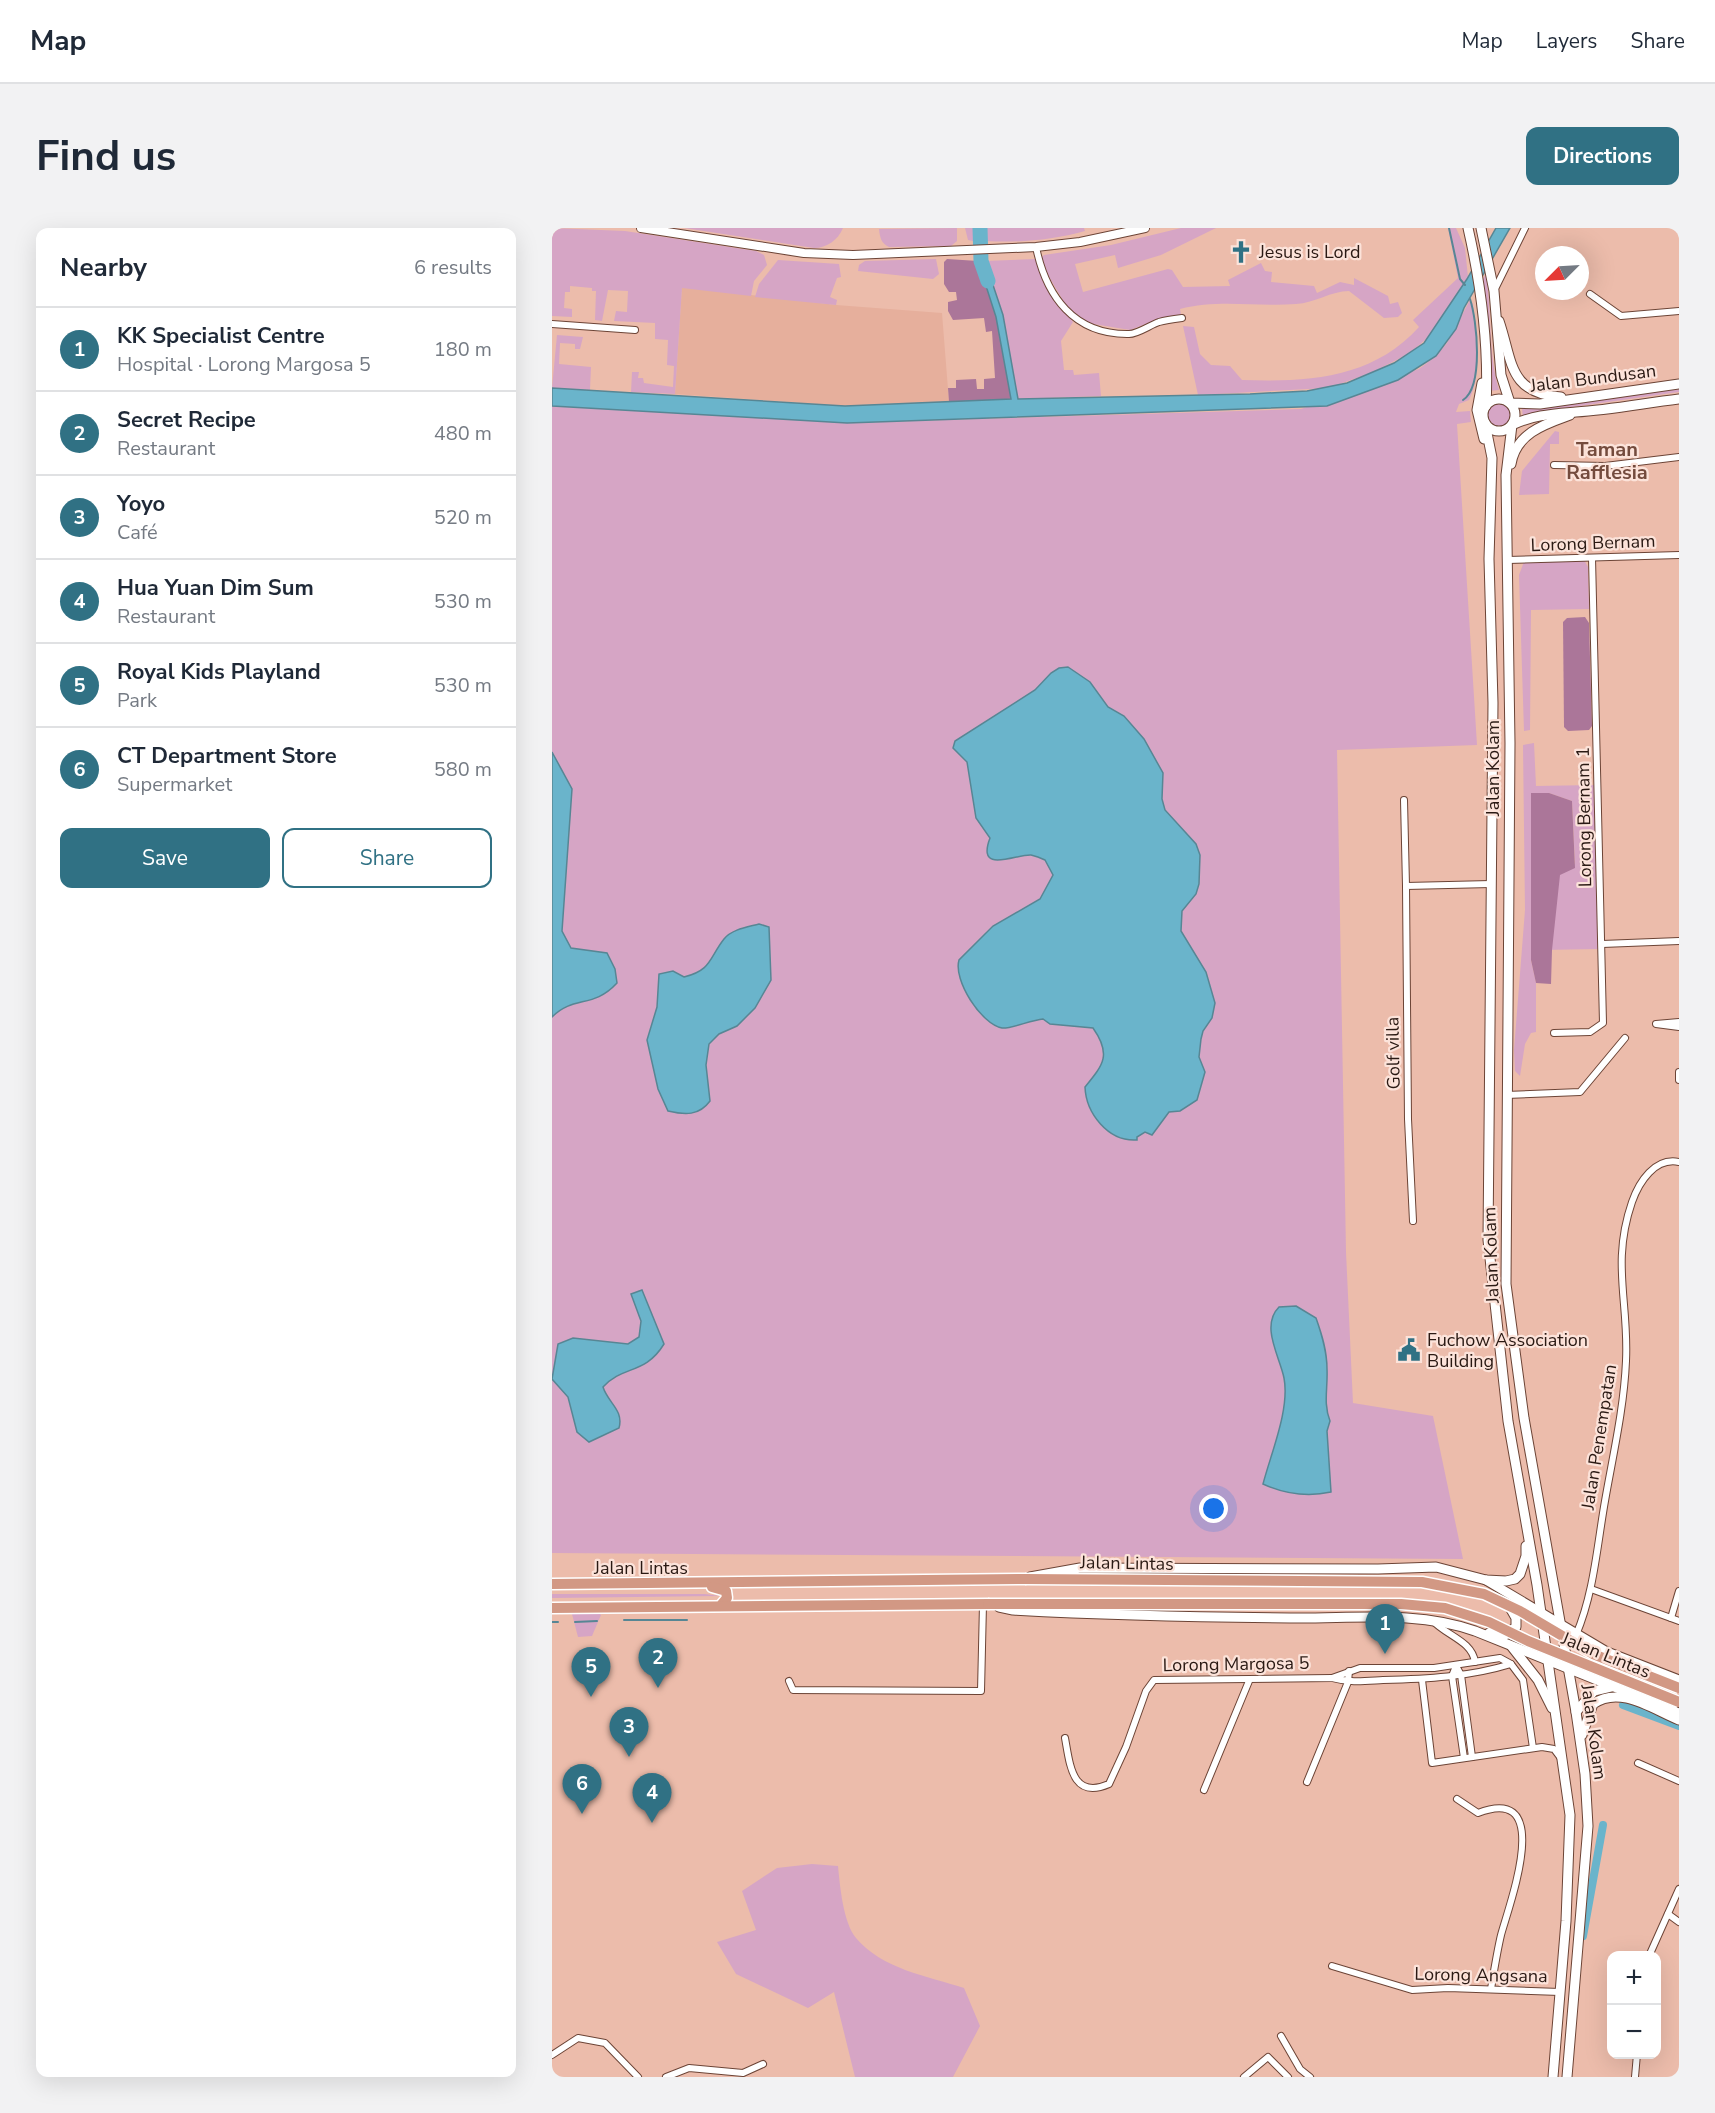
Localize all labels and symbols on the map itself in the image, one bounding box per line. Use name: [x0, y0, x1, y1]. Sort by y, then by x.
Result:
church icon: Jesus is Lord: [1228, 239, 1254, 265]
place label: Jesus is Lord: [1258, 240, 1360, 264]
north arrow: [1535, 246, 1589, 300]
street label: Jalan Bundusan: [1528, 358, 1657, 398]
district label: Taman Rafflesia: [1566, 436, 1648, 486]
street label: Lorong Bernam: [1530, 529, 1656, 557]
street label: Jalan Kolam: [1481, 720, 1505, 817]
street label: Lorong Bernam 1: [1571, 747, 1597, 887]
street label: Golf villa: [1380, 1017, 1406, 1089]
street label: Jalan Kolam: [1477, 1206, 1505, 1305]
place label: Fuchow Association Building: [1427, 1328, 1588, 1373]
public building icon: Fuchow Association Building: [1396, 1337, 1422, 1363]
street label: Jalan Penempatan: [1575, 1363, 1622, 1512]
your location: [1199, 1494, 1228, 1523]
street label: Jalan Lintas: [1079, 1550, 1174, 1576]
street label: Jalan Lintas: [593, 1556, 688, 1580]
pin: 1: [1366, 1604, 1404, 1654]
street label: Jalan Lintas: [1557, 1626, 1654, 1684]
pin: 2: [638, 1638, 678, 1688]
pin: 5: [572, 1648, 610, 1697]
street label: Lorong Margosa 5: [1162, 1651, 1310, 1677]
street label: Jalan Kolam: [1575, 1682, 1613, 1781]
pin: 3: [610, 1708, 649, 1757]
pin: 6: [562, 1764, 602, 1814]
pin: 4: [632, 1774, 672, 1823]
street label: Lorong Angsana: [1414, 1962, 1548, 1988]

